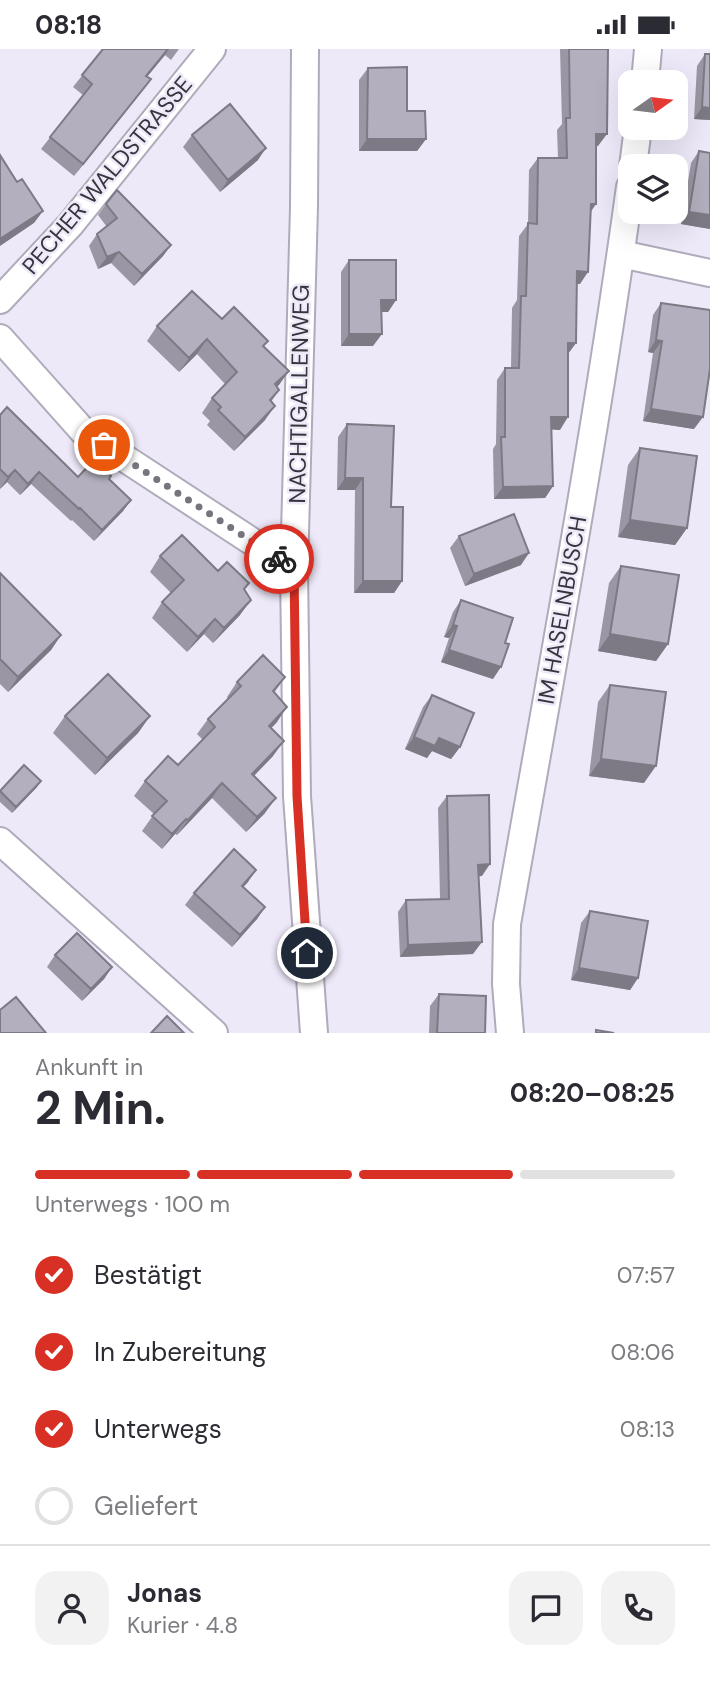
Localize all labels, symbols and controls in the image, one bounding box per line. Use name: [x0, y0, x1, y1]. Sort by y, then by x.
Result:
text: 08:18: [35, 8, 102, 42]
street label: PECHER WALDSTRASSE: [15, 70, 199, 280]
north arrow: [618, 70, 688, 140]
map controls: [618, 70, 688, 224]
button: layers: [618, 154, 688, 224]
street label: NACHTIGALLENWEG: [282, 284, 316, 504]
pin: [74, 415, 134, 475]
icon: bag: [85, 426, 123, 464]
street label: IM HASELNBUSCH: [531, 514, 593, 706]
courier: [244, 524, 314, 594]
icon: bike: [260, 540, 298, 578]
pin: [277, 923, 337, 983]
icon: home: [288, 934, 326, 972]
text: Ankunft in: [35, 1052, 143, 1082]
text: 08:20–08:25: [510, 1076, 675, 1110]
text: 2 Min.: [35, 1078, 166, 1138]
text: Unterwegs · 100 m: [35, 1189, 230, 1219]
icon: check: [35, 1256, 73, 1294]
text: Bestätigt: [94, 1258, 202, 1292]
text: 07:57: [617, 1260, 675, 1290]
icon: check: [35, 1333, 73, 1371]
text: In Zubereitung: [94, 1335, 267, 1369]
text: 08:06: [610, 1337, 675, 1367]
icon: check: [35, 1410, 73, 1448]
text: Unterwegs: [94, 1412, 222, 1446]
text: 08:13: [620, 1414, 675, 1444]
text: Geliefert: [94, 1489, 198, 1523]
button: person: [35, 1571, 109, 1645]
button: chat: [509, 1571, 583, 1645]
button: phone: [601, 1571, 675, 1645]
text: Jonas: [127, 1576, 202, 1610]
text: Kurier · 4.8: [127, 1610, 238, 1640]

